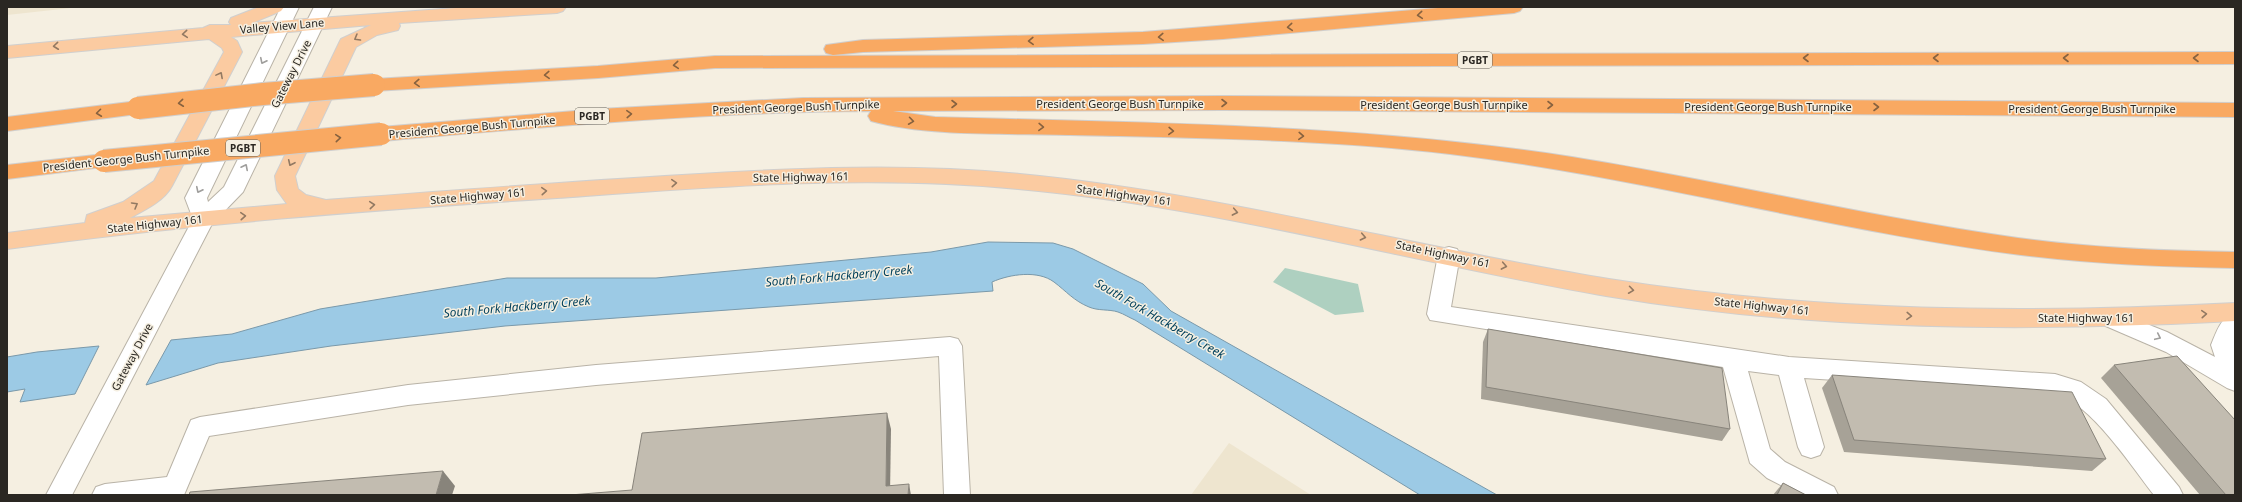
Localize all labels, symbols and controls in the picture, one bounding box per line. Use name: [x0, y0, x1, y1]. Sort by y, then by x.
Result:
one-way arrow: [1417, 11, 1423, 20]
street label: Valley View Lane: [239, 14, 325, 37]
one-way arrow: [1287, 22, 1293, 31]
one-way arrow: [182, 29, 188, 38]
one-way arrow: [1158, 32, 1164, 41]
one-way arrow: [354, 33, 361, 40]
one-way arrow: [1028, 36, 1034, 45]
street label: Gateway Drive: [267, 37, 314, 110]
one-way arrow: [53, 42, 59, 51]
road number: PGBT: [1458, 52, 1492, 68]
one-way arrow: [1803, 54, 1809, 62]
one-way arrow: [1933, 54, 1939, 62]
one-way arrow: [2063, 54, 2069, 62]
one-way arrow: [2193, 54, 2199, 62]
one-way arrow: [260, 57, 268, 64]
one-way arrow: [673, 61, 679, 70]
one-way arrow: [544, 71, 550, 80]
one-way arrow: [215, 72, 223, 79]
one-way arrow: [414, 78, 420, 87]
street label: President George Bush Turnpike: [712, 96, 880, 117]
street label: President George Bush Turnpike: [1036, 96, 1204, 111]
street label: President George Bush Turnpike: [1360, 97, 1528, 112]
one-way arrow: [178, 99, 184, 108]
one-way arrow: [1221, 99, 1227, 107]
street label: President George Bush Turnpike: [1684, 99, 1852, 114]
one-way arrow: [951, 100, 957, 109]
one-way arrow: [1547, 101, 1553, 109]
street label: President George Bush Turnpike: [2008, 101, 2176, 116]
one-way arrow: [1873, 103, 1879, 111]
one-way arrow: [96, 108, 102, 117]
road number: PGBT: [575, 108, 609, 124]
one-way arrow: [626, 110, 632, 118]
street label: President George Bush Turnpike: [388, 112, 556, 141]
one-way arrow: [908, 116, 914, 125]
one-way arrow: [1038, 123, 1044, 131]
one-way arrow: [1168, 126, 1174, 135]
one-way arrow: [1298, 131, 1304, 140]
one-way arrow: [335, 134, 341, 143]
road number: PGBT: [226, 140, 260, 156]
street label: President George Bush Turnpike: [42, 142, 210, 175]
one-way arrow: [288, 159, 296, 167]
one-way arrow: [240, 163, 248, 171]
street label: State Highway 161: [753, 168, 849, 185]
one-way arrow: [671, 178, 677, 187]
street label: State Highway 161: [1076, 180, 1173, 209]
street label: State Highway 161: [430, 184, 526, 207]
one-way arrow: [196, 186, 204, 193]
one-way arrow: [541, 186, 547, 195]
one-way arrow: [369, 200, 375, 209]
one-way arrow: [131, 203, 138, 210]
one-way arrow: [1232, 208, 1238, 216]
street label: State Highway 161: [106, 211, 203, 236]
one-way arrow: [240, 211, 246, 220]
one-way arrow: [1359, 233, 1366, 241]
street label: State Highway 161: [1395, 236, 1492, 271]
water label: South Fork Hackberry Creek: [765, 261, 914, 290]
one-way arrow: [1500, 262, 1507, 270]
water label: South Fork Hackberry Creek: [1092, 274, 1229, 363]
one-way arrow: [1628, 285, 1634, 294]
water label: South Fork Hackberry Creek: [443, 292, 592, 321]
street label: State Highway 161: [1714, 293, 1811, 318]
one-way arrow: [2201, 309, 2207, 318]
street label: State Highway 161: [2038, 310, 2134, 325]
one-way arrow: [1906, 312, 1912, 321]
street label: Gateway Drive: [107, 320, 156, 393]
one-way arrow: [2154, 333, 2161, 341]

